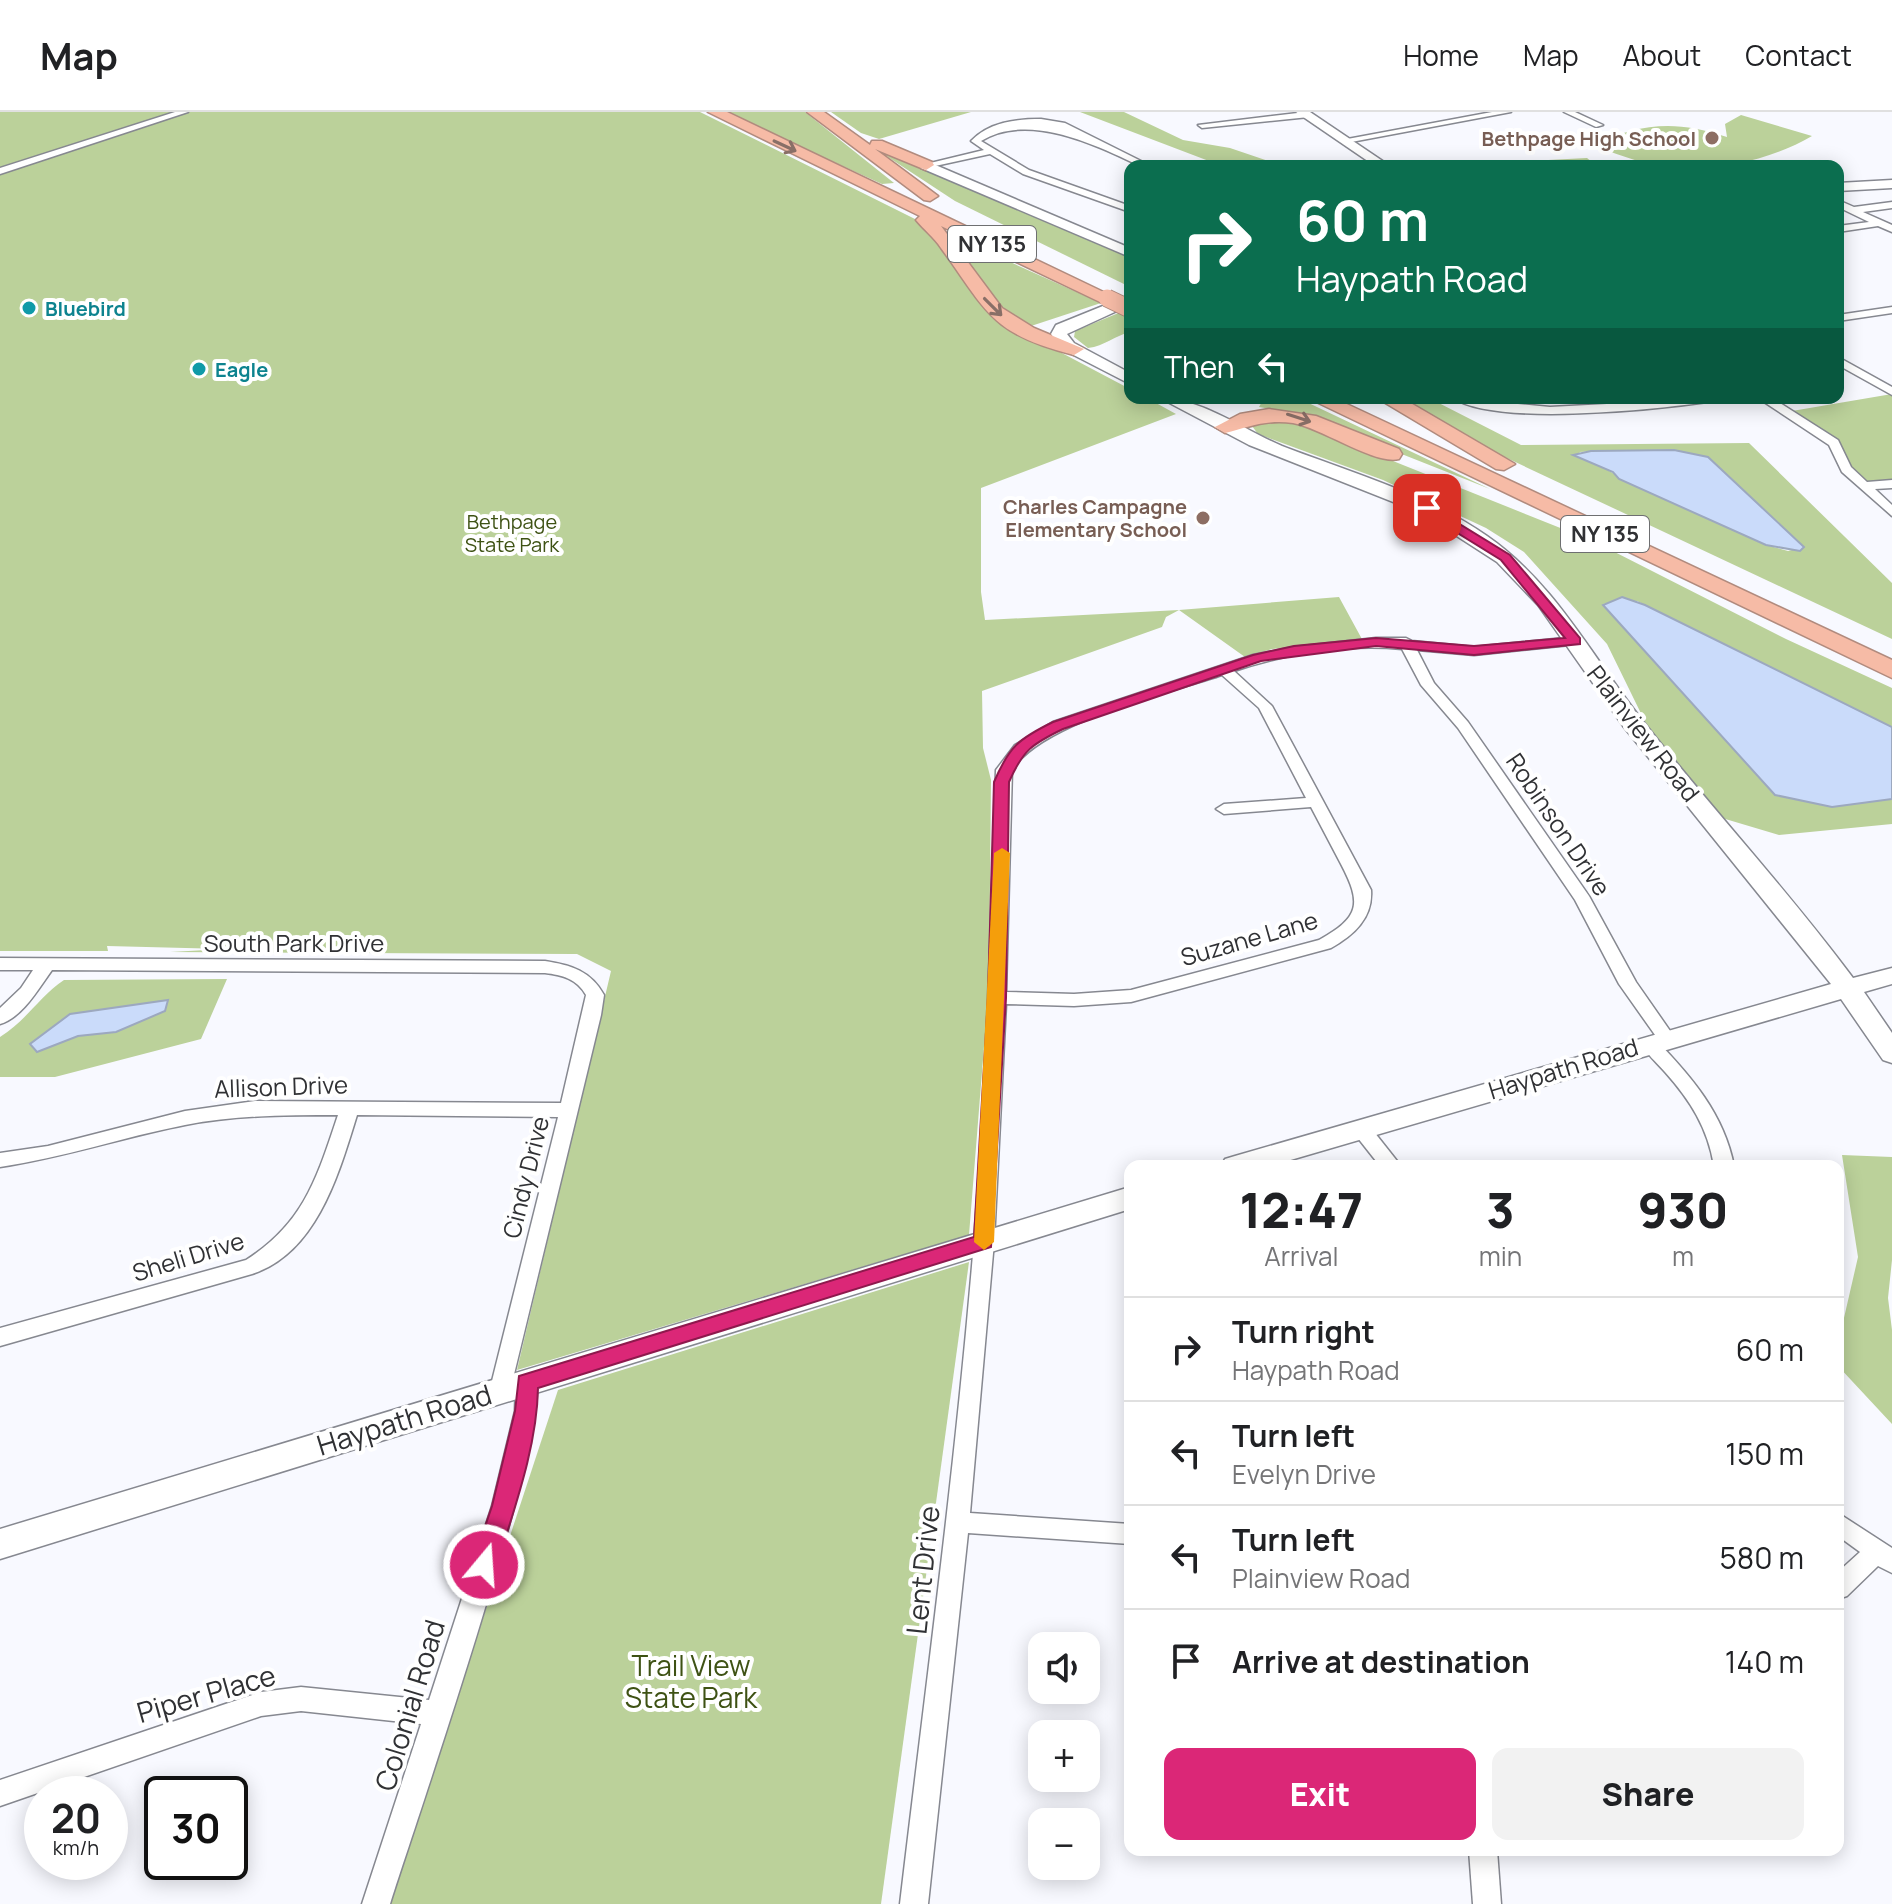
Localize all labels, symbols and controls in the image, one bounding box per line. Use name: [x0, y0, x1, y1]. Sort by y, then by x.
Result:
text: Map: [40, 29, 118, 81]
text: Home: [1403, 36, 1479, 74]
text: Map: [1523, 36, 1579, 74]
text: About: [1623, 36, 1701, 74]
text: Contact: [1745, 36, 1852, 74]
place label: Bethpage High School: [1482, 125, 1696, 152]
marker: Bethpage High School: [1703, 129, 1721, 147]
one-way arrow: [773, 139, 797, 154]
text: 60 m: [1296, 181, 1429, 258]
icon: right: [1164, 192, 1268, 296]
road number: NY 135: [948, 226, 1036, 262]
text: Haypath Road: [1296, 254, 1528, 303]
place label: Bluebird: [45, 295, 126, 322]
one-way arrow: [983, 297, 1002, 316]
marker: Bluebird: [20, 299, 38, 317]
icon: left: [1251, 344, 1295, 388]
text: Then: [1164, 346, 1235, 387]
place label: Eagle: [215, 356, 268, 383]
marker: Eagle: [190, 360, 208, 378]
one-way arrow: [1287, 412, 1312, 427]
pin: [1393, 474, 1461, 542]
icon: arrive: [1405, 486, 1449, 530]
place label: Charles Campagne Elementary School: [1003, 493, 1187, 543]
park label: Bethpage State Park: [465, 508, 560, 558]
marker: Charles Campagne Elementary School: [1194, 509, 1212, 527]
road number: NY 135: [1561, 516, 1649, 552]
street label: Plainview Road: [1580, 658, 1708, 808]
street label: Robinson Drive: [1499, 746, 1619, 902]
street label: Suzane Lane: [1177, 903, 1321, 973]
street label: South Park Drive: [204, 926, 384, 959]
street label: Haypath Road: [1484, 1030, 1642, 1106]
street label: Allison Drive: [213, 1067, 349, 1105]
street label: Cindy Drive: [494, 1112, 556, 1242]
text: 12:47: [1240, 1177, 1363, 1242]
text: 3: [1486, 1177, 1515, 1242]
text: 930: [1638, 1177, 1728, 1242]
street label: Sheli Drive: [128, 1223, 248, 1289]
text: Arrival: [1264, 1238, 1338, 1274]
text: min: [1479, 1238, 1522, 1274]
text: m: [1672, 1238, 1694, 1274]
text: Turn right: [1232, 1311, 1375, 1352]
icon: right: [1164, 1327, 1208, 1371]
text: 60 m: [1736, 1329, 1804, 1370]
text: Haypath Road: [1232, 1352, 1400, 1388]
street label: Haypath Road: [312, 1374, 496, 1464]
text: Turn left: [1232, 1415, 1355, 1456]
icon: left: [1164, 1431, 1208, 1475]
text: 150 m: [1725, 1433, 1804, 1474]
text: Evelyn Drive: [1232, 1456, 1376, 1492]
street label: Lent Drive: [896, 1504, 948, 1636]
text: Turn left: [1232, 1519, 1355, 1560]
position arrow: [442, 1523, 526, 1607]
icon: left: [1164, 1535, 1208, 1579]
text: 580 m: [1720, 1537, 1804, 1578]
text: Plainview Road: [1232, 1560, 1410, 1596]
street label: Colonial Road: [365, 1615, 453, 1795]
map controls: [1028, 1632, 1100, 1880]
button: sound: [1028, 1632, 1100, 1704]
icon: arrive: [1164, 1639, 1208, 1683]
text: Arrive at destination: [1232, 1641, 1530, 1682]
text: 140 m: [1725, 1641, 1804, 1682]
park label: Trail View State Park: [625, 1646, 758, 1716]
street label: Piper Place: [132, 1655, 280, 1731]
button: +: [1028, 1720, 1100, 1792]
button: Exit: [1164, 1748, 1476, 1840]
button: Share: [1492, 1748, 1804, 1840]
speed limit sign: 30: [144, 1776, 248, 1880]
text: 20: [51, 1790, 101, 1845]
button: −: [1028, 1808, 1100, 1880]
text: km/h: [53, 1834, 99, 1861]

